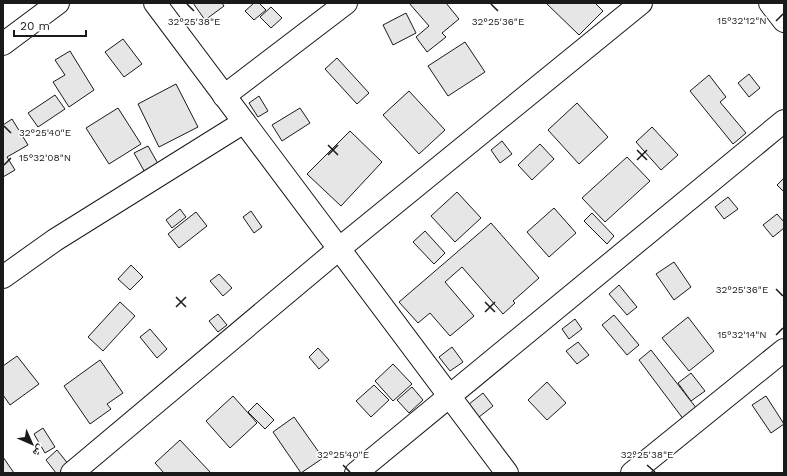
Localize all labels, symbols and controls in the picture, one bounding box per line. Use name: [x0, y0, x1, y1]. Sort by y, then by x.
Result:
scale bar: [14, 12, 86, 38]
text: 15°32'12"N: [717, 15, 767, 26]
text: 32°25'38"E: [168, 16, 220, 27]
text: 32°25'36"E: [472, 16, 524, 27]
text: 20 m: [20, 19, 50, 33]
text: 32°25'40"E: [19, 127, 71, 138]
text: 15°32'08"N: [19, 152, 71, 163]
text: 32°25'36"E: [716, 284, 768, 295]
text: 15°32'14"N: [717, 329, 767, 340]
north arrow: [12, 424, 52, 464]
text: ش: [29, 441, 47, 460]
text: 32°25'40"E: [317, 449, 369, 460]
text: 32°25'38"E: [621, 449, 673, 460]

